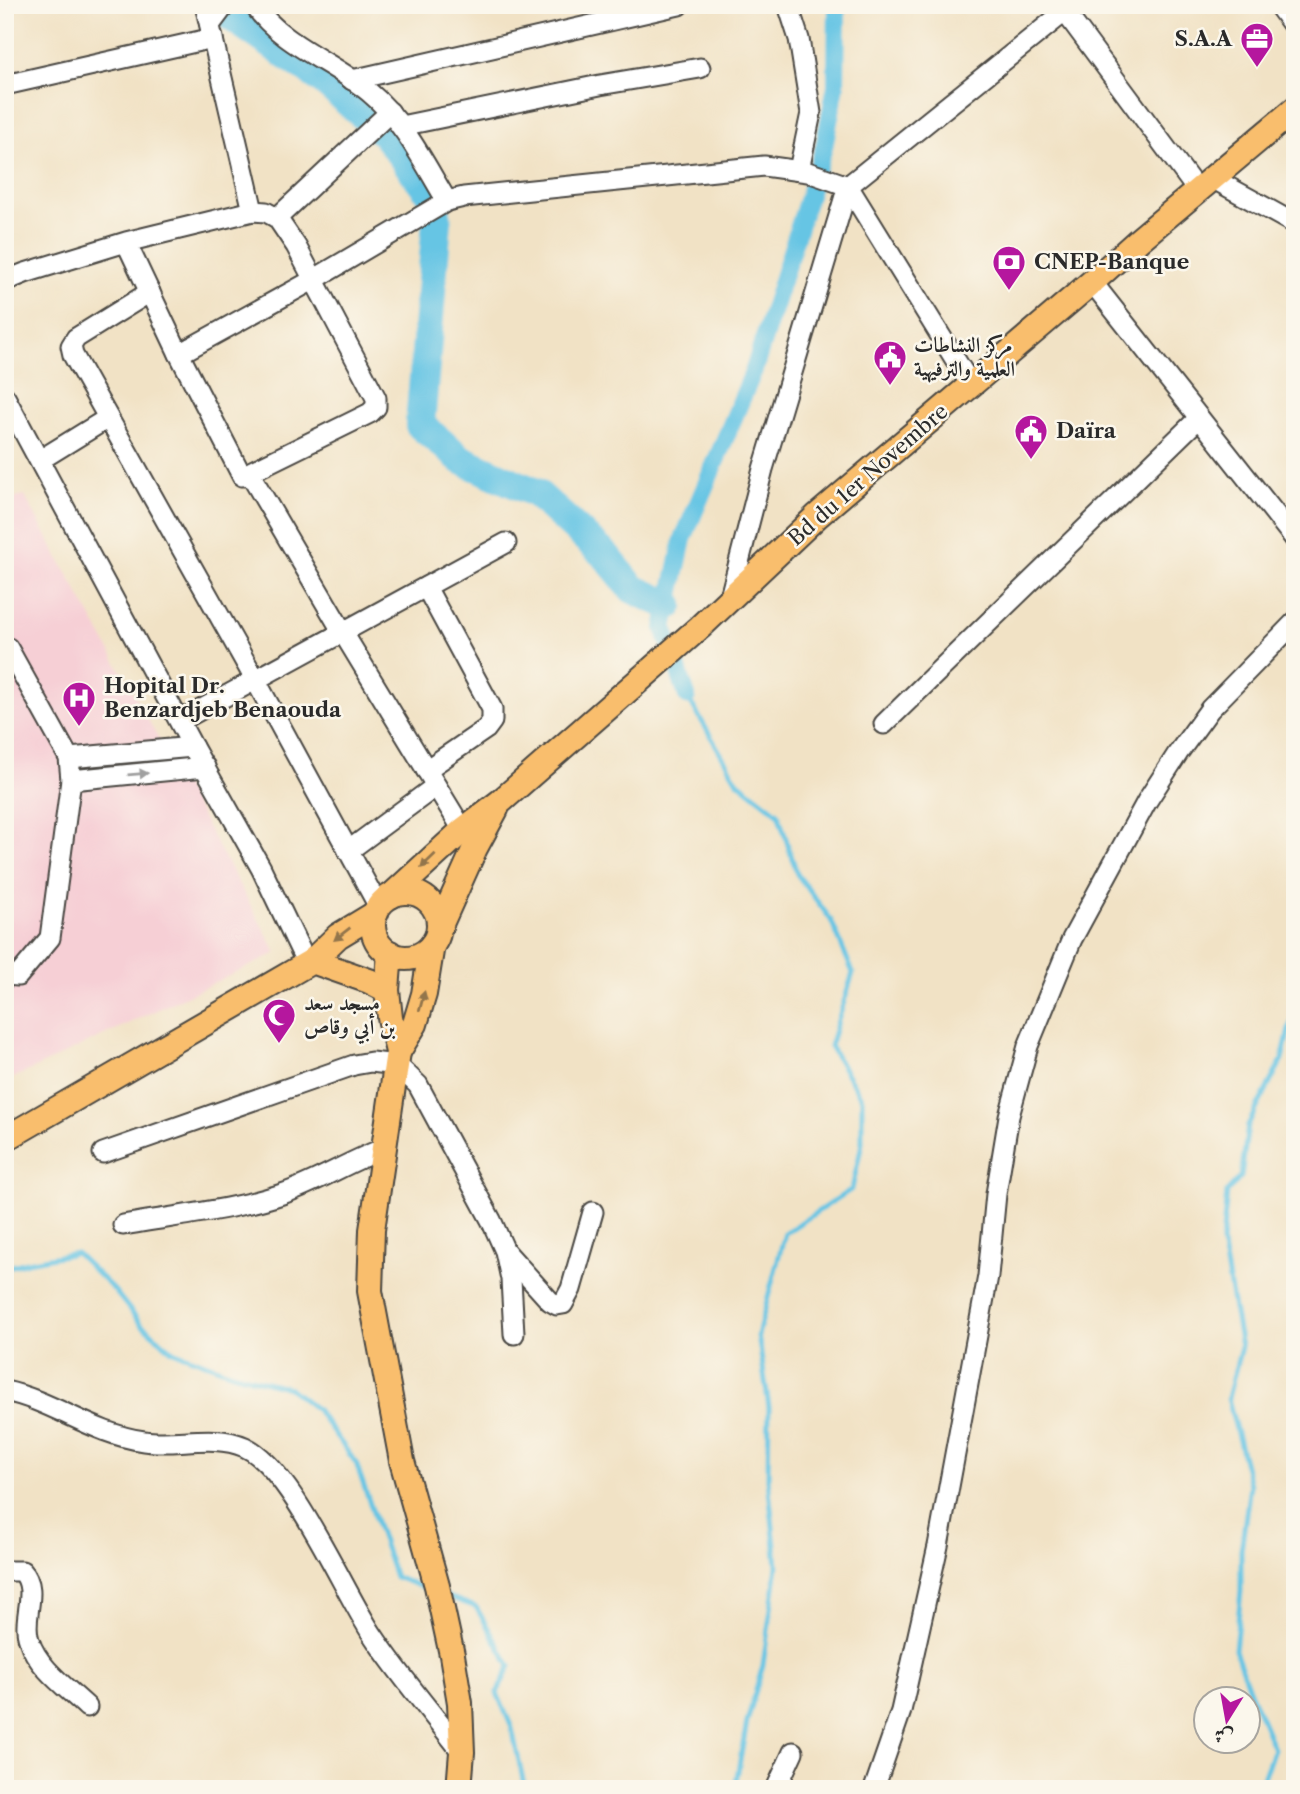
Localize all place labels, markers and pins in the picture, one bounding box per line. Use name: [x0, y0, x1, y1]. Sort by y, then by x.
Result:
office icon: S.A.A: [1238, 20, 1276, 69]
place label: S.A.A: [1174, 26, 1233, 51]
bank icon: CNEP-Banque: [990, 243, 1028, 292]
place label: CNEP-Banque: [1034, 249, 1189, 274]
place label: مركز النشاطات العلمية والترفيهية: [914, 332, 1015, 383]
public building icon: مركز النشاطات العلمية والترفيهية: [871, 338, 909, 387]
public building icon: Daïra: [1012, 412, 1050, 461]
place label: Daïra: [1056, 418, 1117, 443]
place label: Hopital Dr. Benzardjeb Benaouda: [104, 673, 342, 722]
hospital icon: Hopital Dr. Benzardjeb Benaouda: [60, 679, 98, 728]
place label: مسجد سعد بن أبي وقاص: [304, 990, 396, 1045]
mosque icon: مسجد سعد بن أبي وقاص: [260, 996, 298, 1045]

